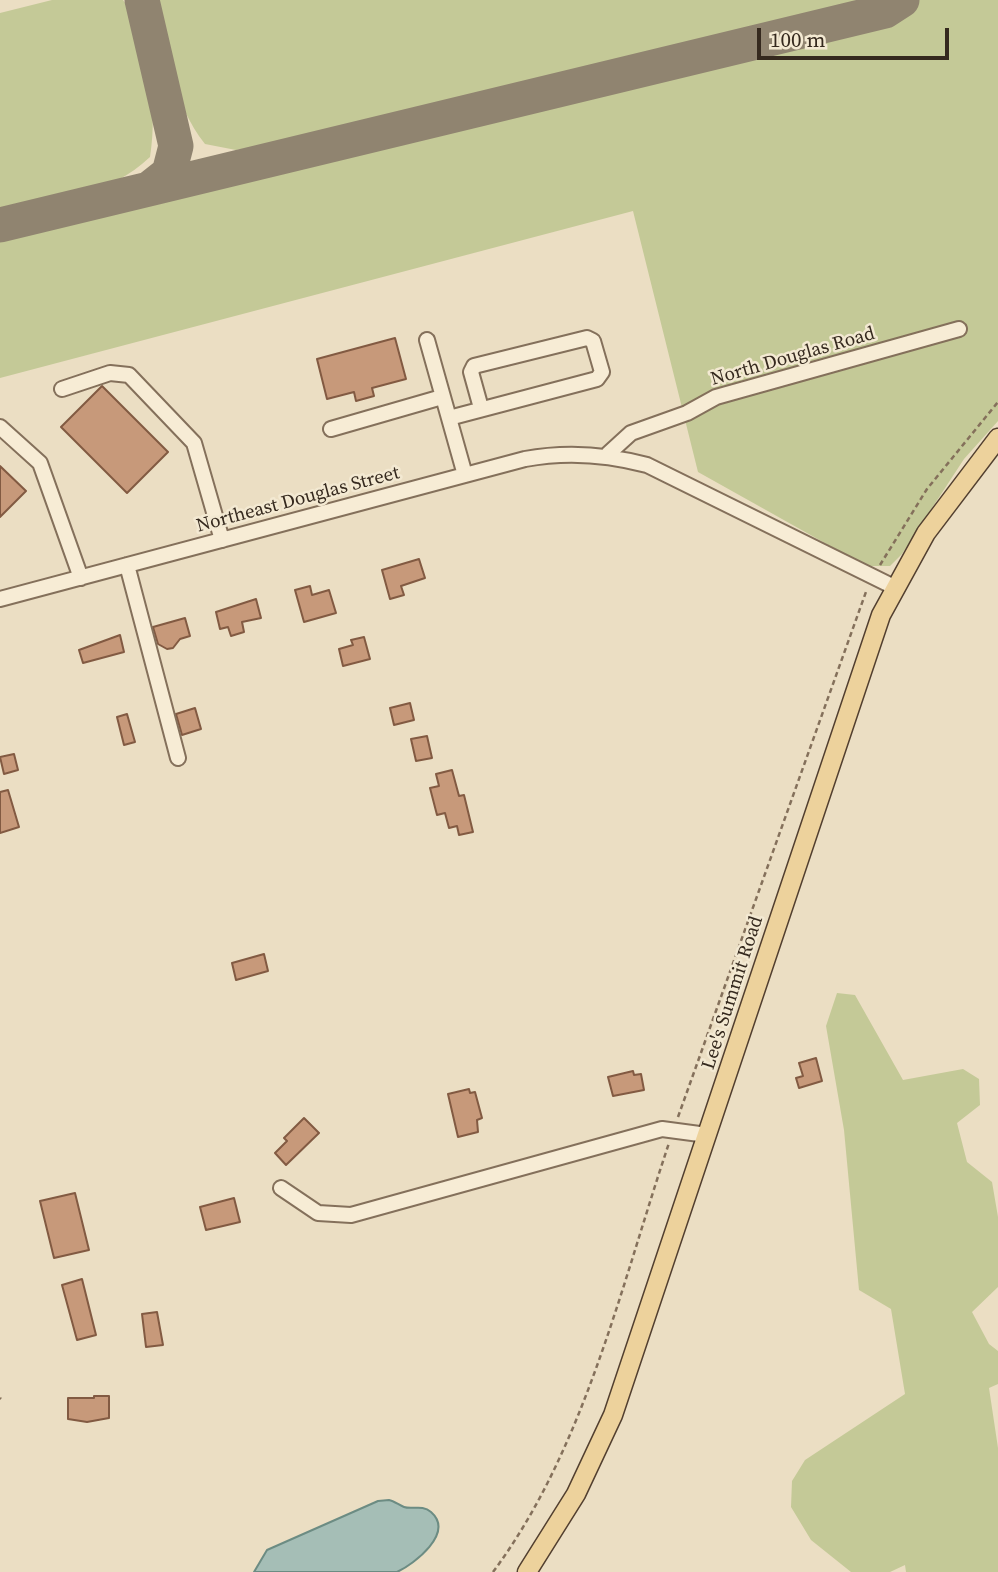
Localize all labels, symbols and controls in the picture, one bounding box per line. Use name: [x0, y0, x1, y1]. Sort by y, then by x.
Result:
scale bar: [760, 14, 953, 58]
text: 100 m: [770, 25, 825, 54]
street label: North Douglas Road: [708, 323, 878, 391]
street label: Northeast Douglas Street: [194, 462, 402, 538]
street label: Lee's Summit Road: [697, 913, 769, 1073]

